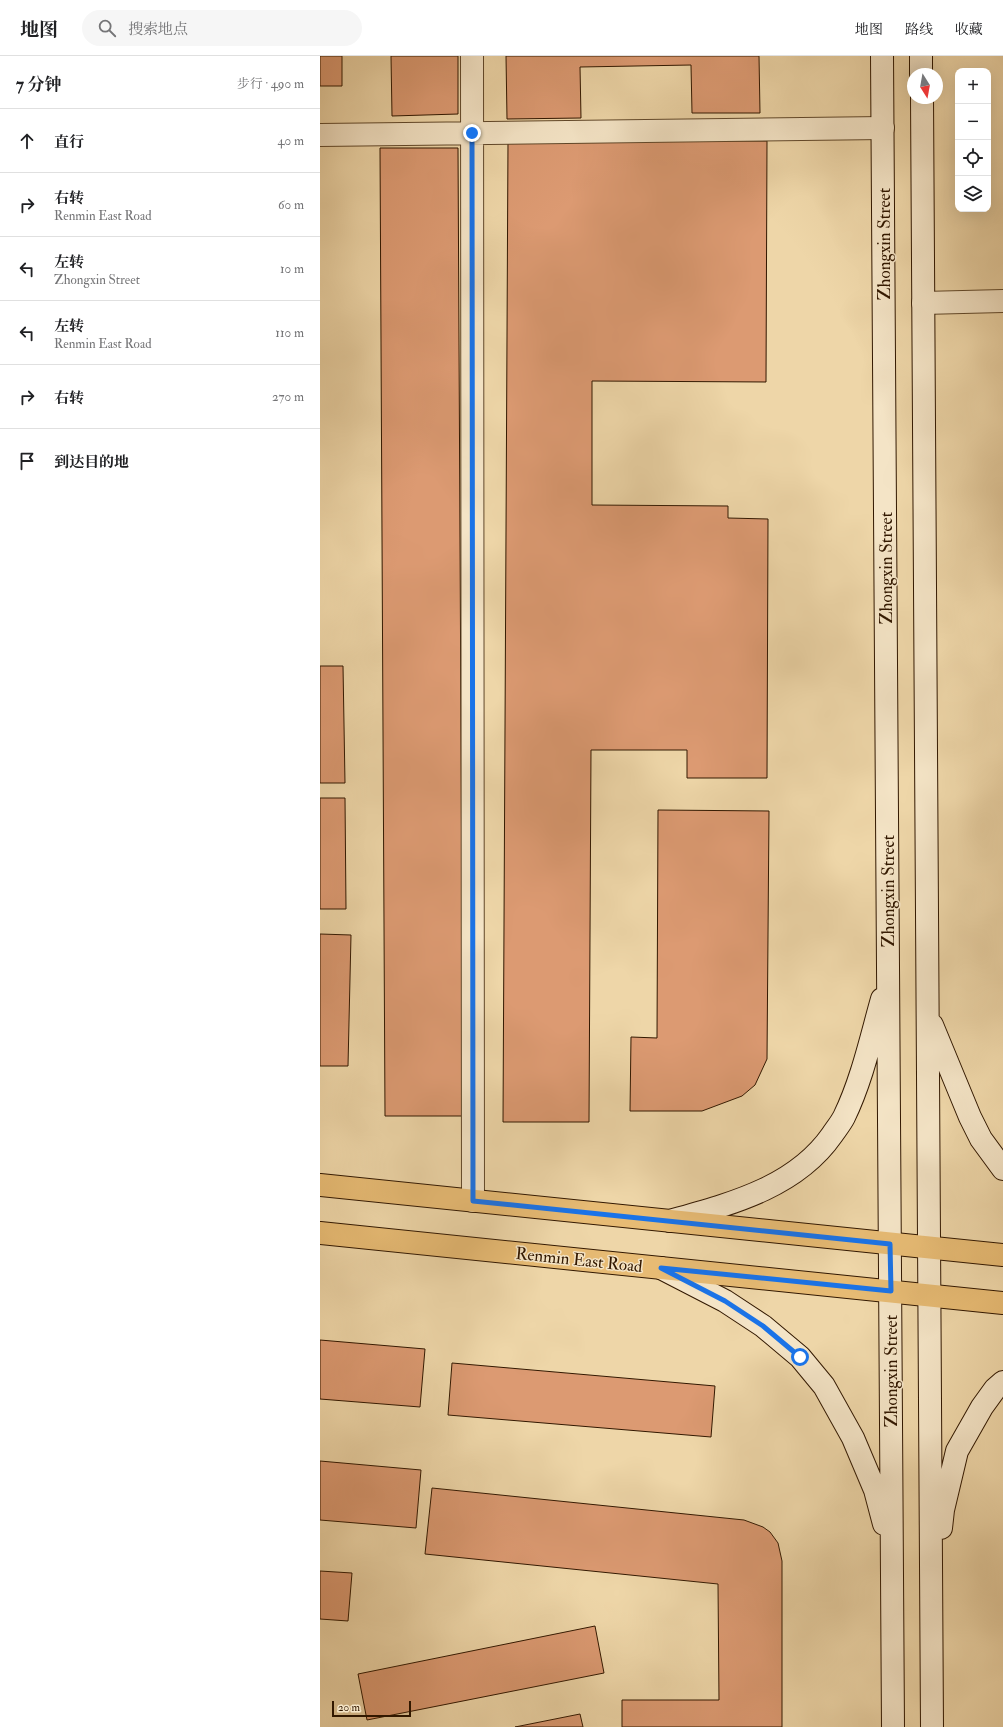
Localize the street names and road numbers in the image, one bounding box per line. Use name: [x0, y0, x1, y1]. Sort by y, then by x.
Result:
street label: Zhongxin Street: [874, 187, 895, 300]
street label: Zhongxin Street: [876, 511, 897, 624]
street label: Zhongxin Street: [878, 834, 899, 947]
street label: Renmin East Road: [514, 1243, 644, 1277]
street label: Zhongxin Street: [881, 1314, 902, 1427]

